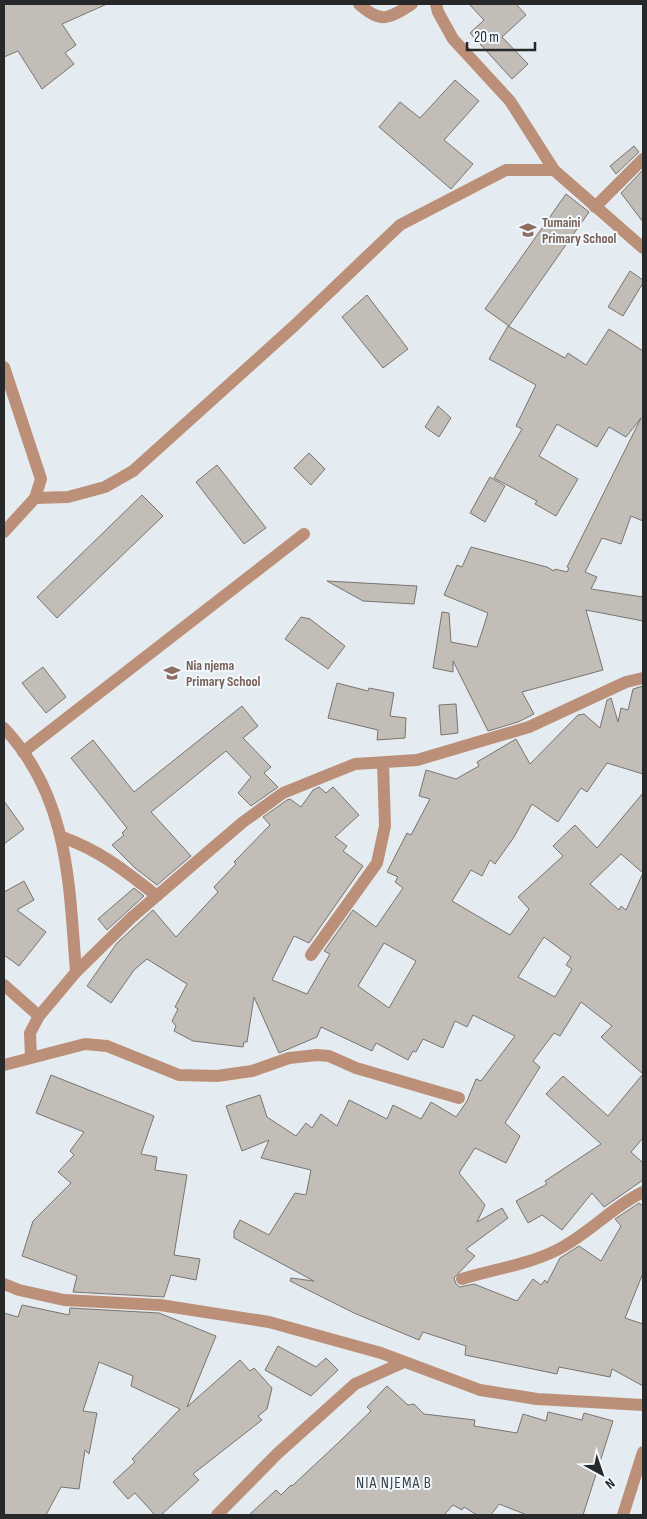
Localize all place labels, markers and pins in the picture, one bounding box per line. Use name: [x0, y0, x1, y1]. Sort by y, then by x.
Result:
place label: Tumaini Primary School: [542, 214, 617, 247]
school or university icon: Tumaini Primary School: [518, 220, 538, 240]
place label: Nia njema Primary School: [186, 657, 261, 690]
school or university icon: Nia njema Primary School: [162, 663, 182, 683]

